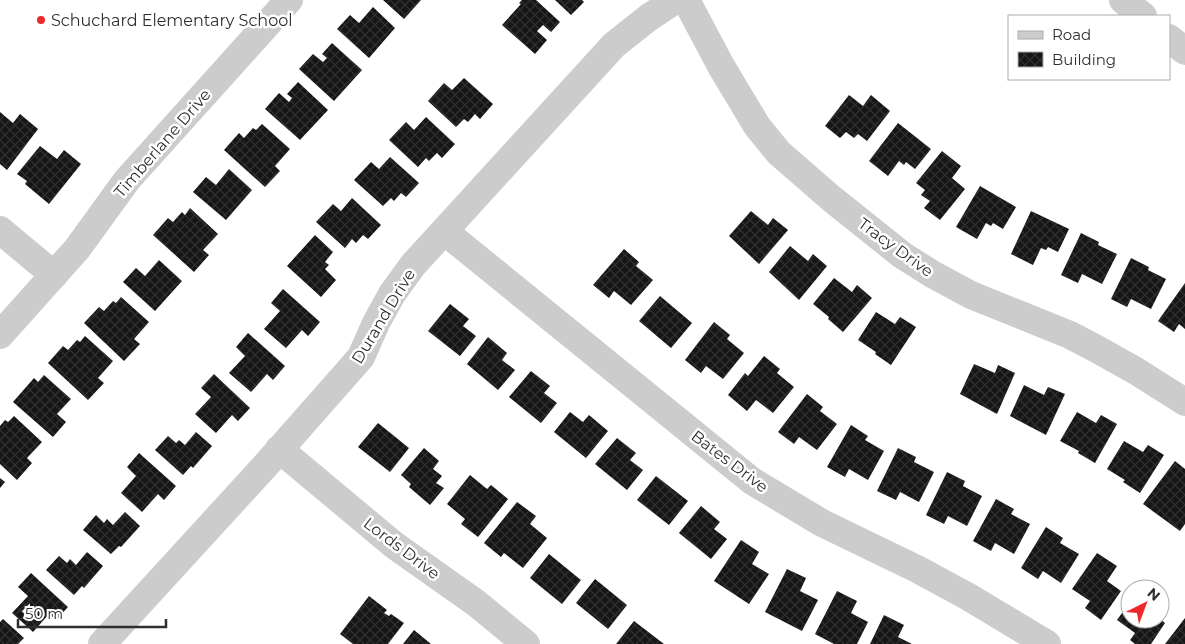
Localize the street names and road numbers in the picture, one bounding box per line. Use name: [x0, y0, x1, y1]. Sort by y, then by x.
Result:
street label: Timberlane Drive: [110, 85, 215, 201]
street label: Tracy Drive: [855, 214, 937, 281]
street label: Durand Drive: [348, 266, 419, 367]
street label: Bates Drive: [688, 426, 772, 496]
street label: Lords Drive: [360, 514, 443, 583]

